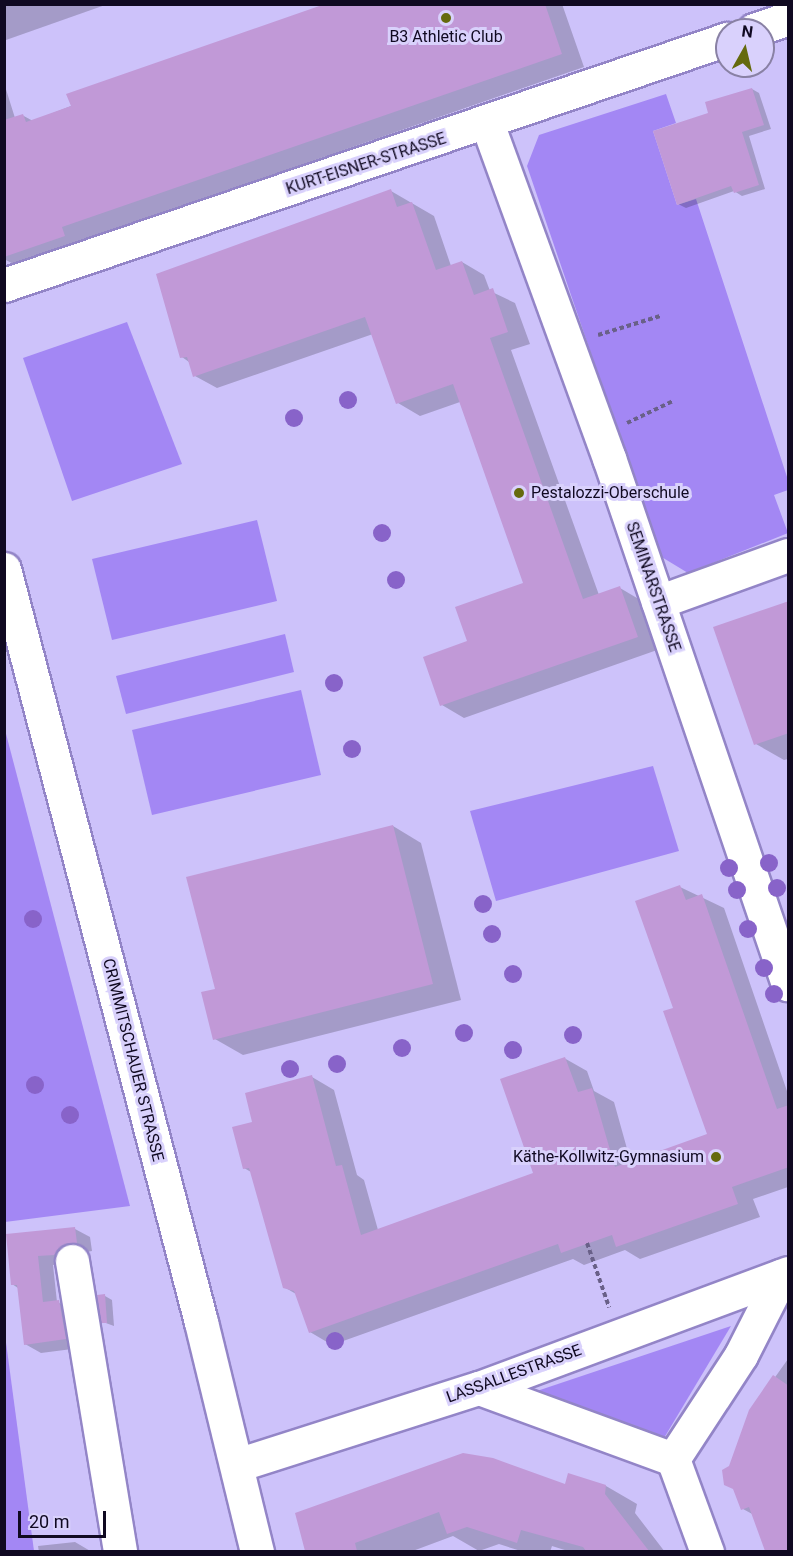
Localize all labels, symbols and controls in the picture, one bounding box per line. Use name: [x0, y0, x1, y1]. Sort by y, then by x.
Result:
marker: B3 Athletic Club: [439, 11, 453, 25]
north arrow: [715, 18, 775, 78]
text: N: [740, 21, 754, 42]
place label: B3 Athletic Club: [389, 27, 503, 47]
street label: KURT-EISNER-STRASSE: [284, 129, 448, 199]
place label: Pestalozzi-Oberschule: [531, 483, 689, 503]
marker: Pestalozzi-Oberschule: [512, 486, 526, 500]
street label: SEMINARSTRASSE: [622, 519, 684, 655]
street label: CRIMMITSCHAUER STRASSE: [98, 956, 168, 1164]
place label: Käthe-Kollwitz-Gymnasium: [513, 1147, 704, 1167]
marker: Käthe-Kollwitz-Gymnasium: [709, 1150, 723, 1164]
street label: LASSALLESTRASSE: [444, 1341, 584, 1407]
scale bar: [21, 1499, 110, 1537]
text: 20 m: [29, 1511, 69, 1532]

